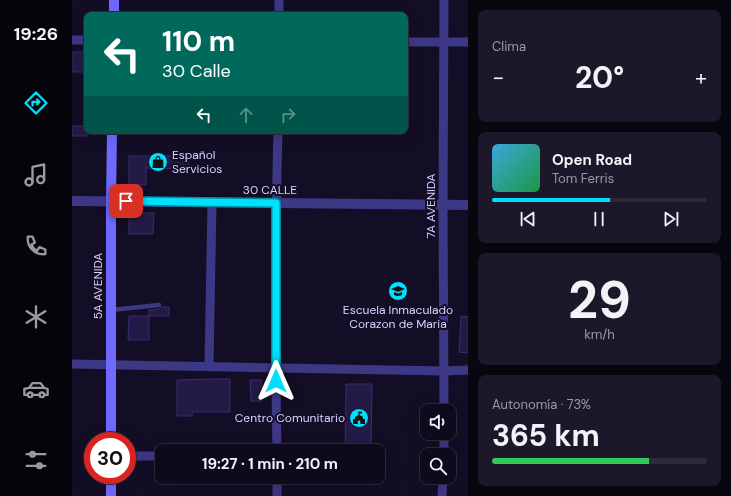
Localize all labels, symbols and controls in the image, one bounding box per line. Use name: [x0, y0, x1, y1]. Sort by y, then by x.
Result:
text: 19:26: [14, 22, 58, 46]
text: 110 m: [162, 23, 235, 60]
icon: left: [96, 28, 148, 80]
text: Clima: [492, 38, 526, 55]
text: 20°: [575, 58, 624, 97]
text: 30 Calle: [162, 59, 231, 83]
text: −: [492, 63, 504, 92]
text: +: [695, 63, 707, 92]
icon: directions: [22, 89, 50, 117]
icon: left: [193, 104, 215, 126]
icon: ahead: [235, 104, 257, 126]
icon: right: [277, 104, 299, 126]
place label: Español Servicios: [172, 147, 222, 177]
text: Open Road: [552, 150, 632, 170]
shop icon: Español Servicios: [147, 151, 169, 173]
icon: music: [22, 161, 50, 189]
text: Tom Ferris: [552, 170, 614, 187]
street label: 7A AVENIDA: [423, 174, 439, 238]
street label: 30 CALLE: [243, 182, 297, 198]
pin: [109, 184, 143, 218]
icon: arrive: [115, 190, 137, 212]
icon: previous: [517, 208, 539, 230]
icon: pause: [588, 208, 610, 230]
icon: next: [660, 208, 682, 230]
icon: phone: [22, 232, 50, 260]
street label: 5A AVENIDA: [90, 253, 106, 319]
text: 29: [568, 266, 631, 334]
school or university icon: Escuela Inmaculado Corazon de Maria: [387, 280, 409, 302]
place label: Escuela Inmaculado Corazon de Maria: [343, 302, 453, 332]
icon: climate: [22, 303, 50, 331]
text: km/h: [584, 326, 615, 343]
position arrow: [255, 360, 297, 402]
icon: car: [22, 375, 50, 403]
text: Autonomía · 73%: [492, 396, 591, 413]
map controls: [420, 404, 456, 484]
button: sound: [420, 404, 456, 440]
public building icon: Centro Comunitario: [348, 407, 370, 429]
place label: Centro Comunitario: [235, 410, 345, 426]
text: 365 km: [492, 416, 600, 455]
speed limit sign: 30: [84, 432, 136, 484]
icon: filters: [22, 446, 50, 474]
button: search: [420, 448, 456, 484]
text: 19:27 · 1 min · 210 m: [202, 454, 338, 474]

